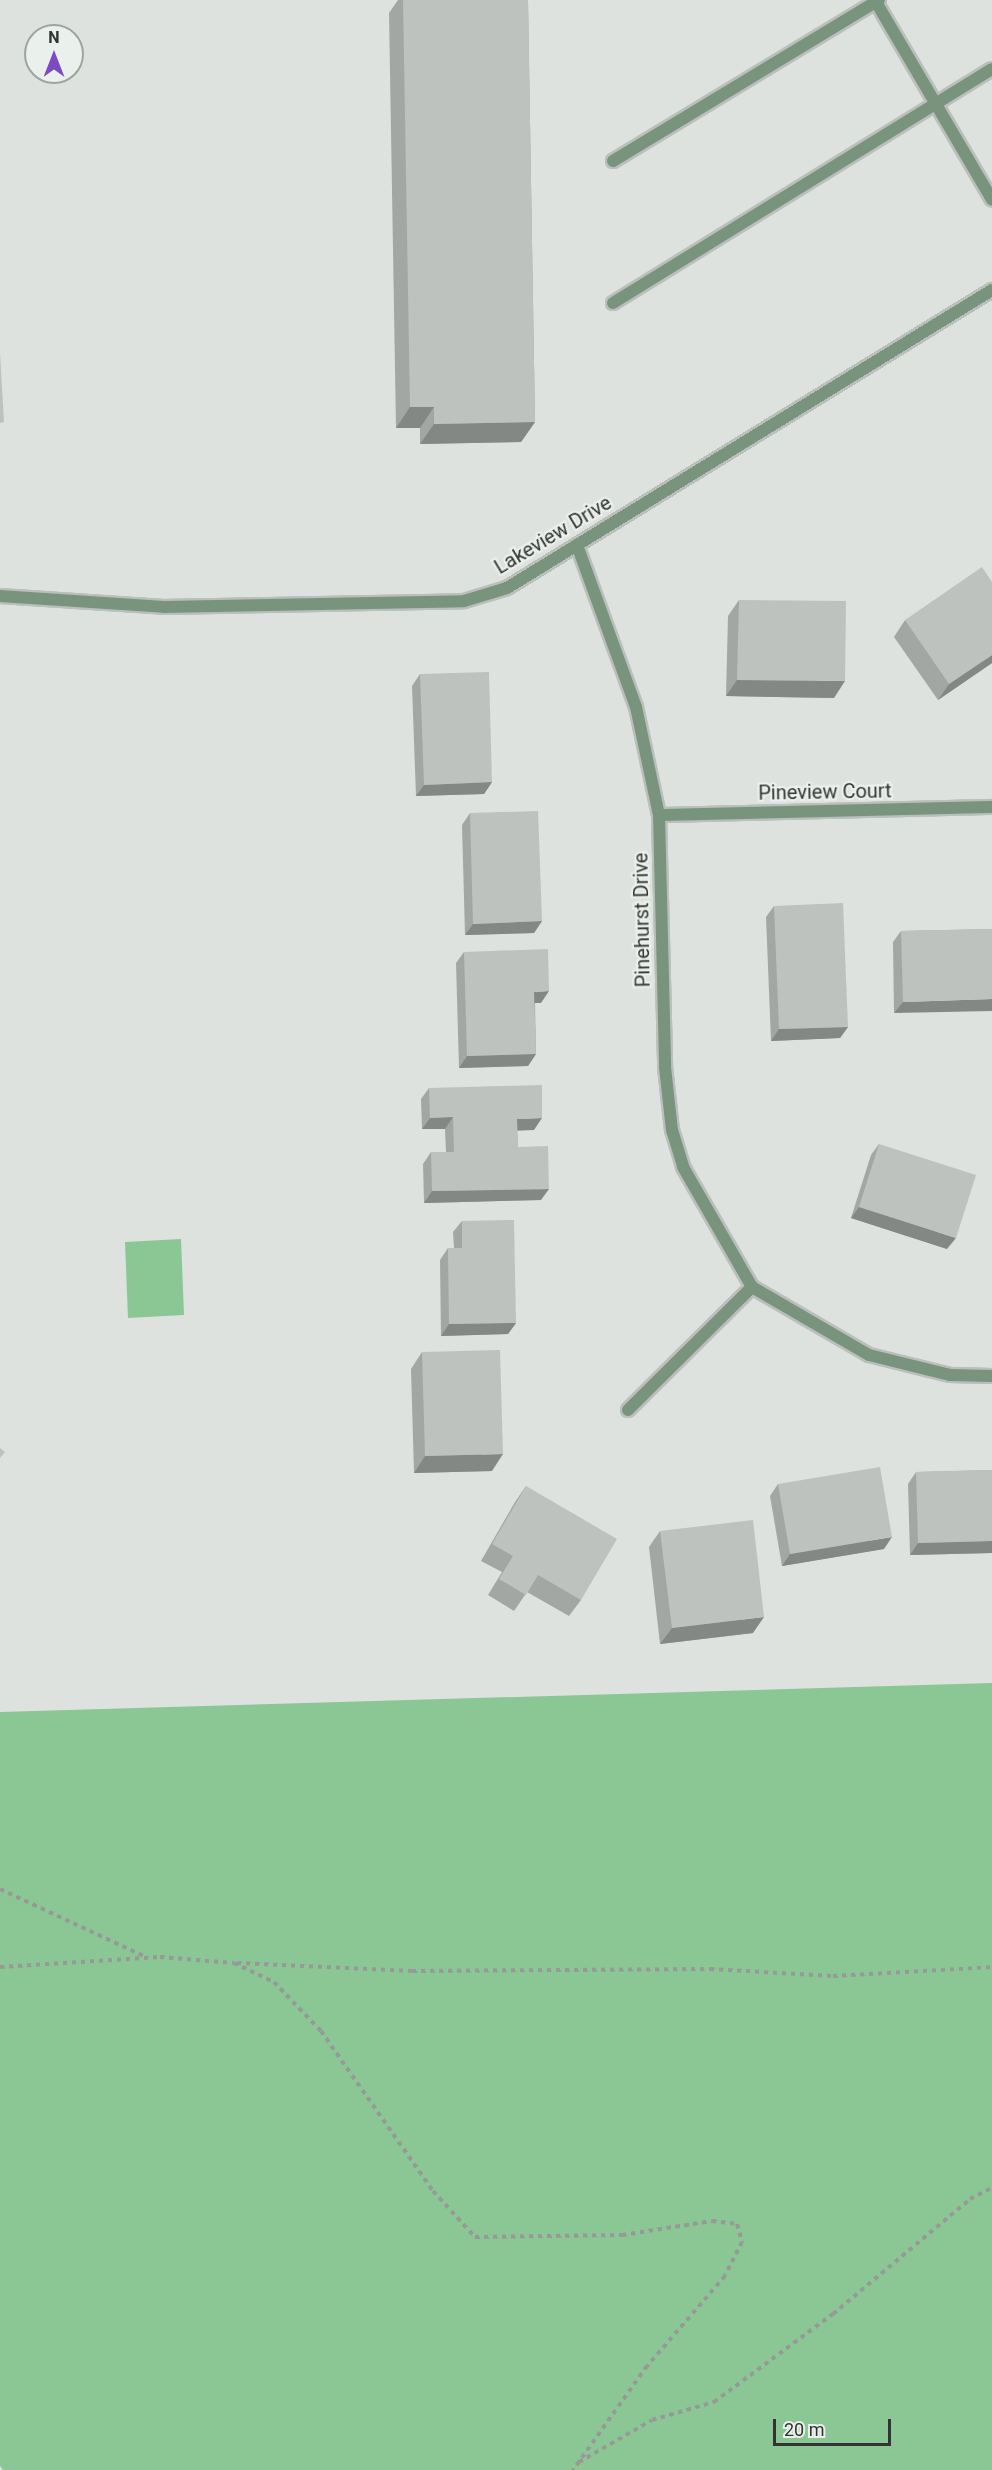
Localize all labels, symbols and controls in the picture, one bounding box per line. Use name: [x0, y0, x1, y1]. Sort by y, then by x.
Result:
north arrow: [24, 24, 84, 84]
text: N: [48, 28, 60, 47]
street label: Lakeview Drive: [490, 491, 616, 579]
street label: Pineview Court: [758, 779, 892, 805]
street label: Pinehurst Drive: [629, 852, 655, 988]
scale bar: [776, 2407, 894, 2445]
text: 20 m: [784, 2419, 824, 2440]

